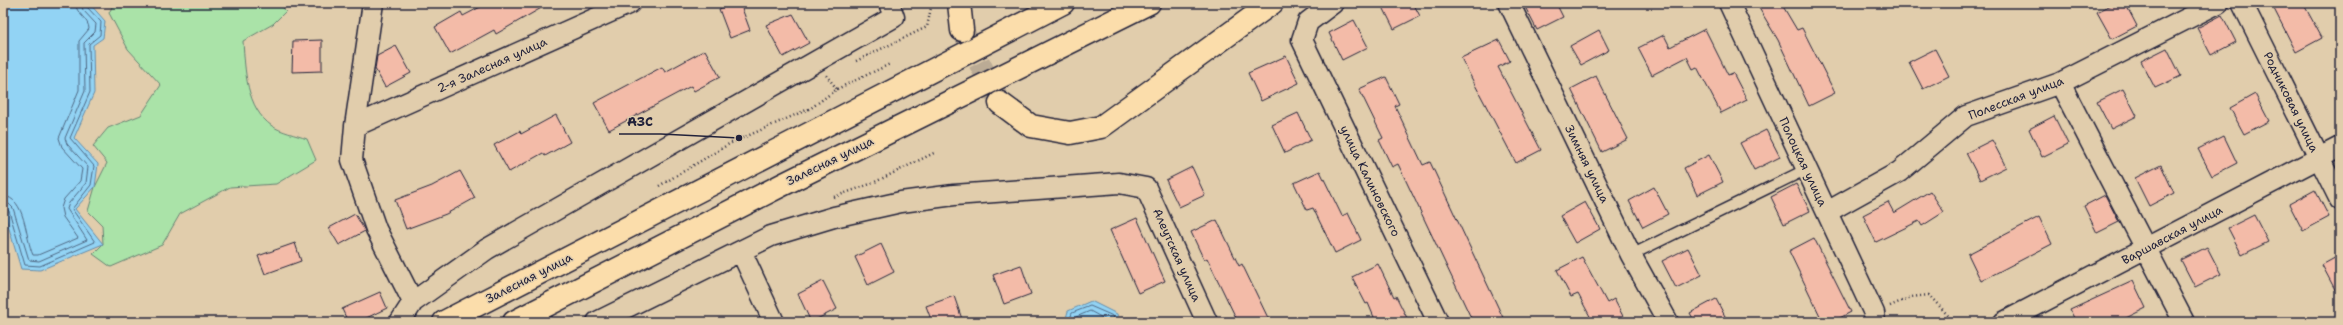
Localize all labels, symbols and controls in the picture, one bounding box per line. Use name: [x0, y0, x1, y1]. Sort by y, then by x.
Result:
street label: 2-я Залесная улица: [435, 33, 550, 96]
street label: Родниковая улица: [2260, 49, 2322, 155]
street label: Полесская улица: [1966, 72, 2066, 123]
callout: АЗС: [619, 109, 661, 134]
text: АЗС: [627, 113, 653, 130]
street label: Полоцкая улица: [1775, 115, 1831, 210]
street label: Зимняя улица: [1561, 122, 1613, 206]
street label: улица Калиновского: [1336, 123, 1404, 239]
street label: Залесная улица: [784, 133, 877, 189]
street label: Варшавская улица: [2119, 201, 2226, 268]
street label: Алеутская улица: [1149, 206, 1205, 305]
street label: Залесная улица: [483, 249, 576, 307]

